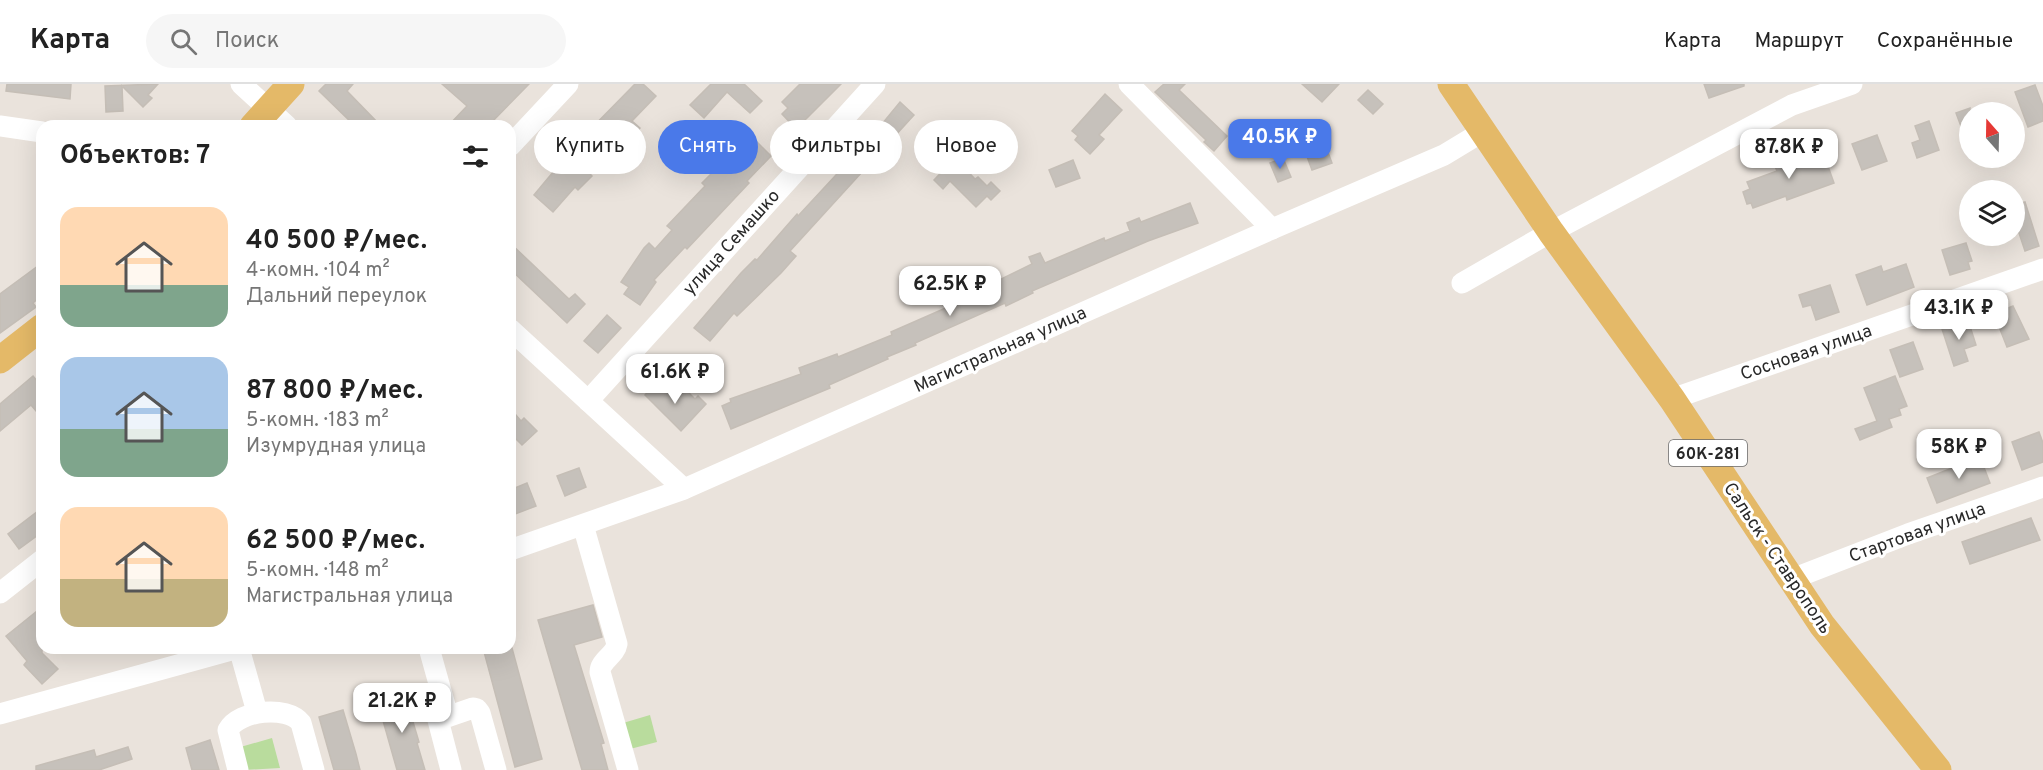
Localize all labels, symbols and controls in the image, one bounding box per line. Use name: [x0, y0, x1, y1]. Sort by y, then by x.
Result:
search box: [146, 14, 566, 68]
text: Карта: [30, 23, 110, 59]
icon: search: [167, 25, 200, 58]
text: Поиск: [215, 28, 279, 55]
text: Карта: [1664, 28, 1721, 55]
text: Маршрут: [1754, 28, 1844, 55]
text: Сохранённые: [1877, 28, 2013, 55]
north arrow: [1959, 102, 2025, 168]
map controls: [1959, 102, 2025, 246]
pin: 40.5K ₽: [1225, 119, 1335, 170]
chip: Купить: [534, 120, 646, 174]
chip: Снять: [658, 120, 758, 174]
chip: Фильтры: [770, 120, 902, 174]
chip: Новое: [914, 120, 1018, 174]
text: 40.5K ₽: [1242, 125, 1318, 151]
pin: 87.8K ₽: [1734, 129, 1844, 180]
text: 87.8K ₽: [1754, 135, 1824, 161]
text: Объектов: 7: [60, 140, 210, 173]
icon: filters: [459, 140, 492, 173]
button: layers: [1959, 180, 2025, 246]
street label: улица Семашко: [679, 185, 786, 301]
text: 40 500 ₽/мес.: [246, 225, 427, 258]
icon: home: [108, 231, 180, 303]
text: 4-комн. · 104 m²: [246, 258, 390, 284]
pin: 62.5K ₽: [895, 266, 1005, 317]
text: 62.5K ₽: [913, 272, 987, 298]
text: Дальний переулок: [246, 284, 427, 310]
pin: 43.1K ₽: [1904, 290, 2014, 341]
text: 43.1K ₽: [1924, 296, 1994, 322]
street label: Магистральная улица: [911, 302, 1090, 399]
street label: Сосновая улица: [1738, 320, 1875, 387]
pin: 61.6K ₽: [620, 354, 730, 405]
text: 61.6K ₽: [640, 360, 710, 386]
text: 87 800 ₽/мес.: [246, 375, 423, 408]
icon: home: [108, 381, 180, 453]
text: 5-комн. · 183 m²: [246, 408, 389, 434]
pin: 58K ₽: [1917, 429, 2001, 480]
text: Изумрудная улица: [246, 434, 426, 460]
text: 58K ₽: [1930, 435, 1988, 461]
road number: 60К-281: [1669, 440, 1747, 466]
street label: Сальск - Ставрополь: [1717, 479, 1836, 639]
street label: Стартовая улица: [1846, 498, 1989, 569]
text: 62 500 ₽/мес.: [246, 525, 425, 558]
icon: home: [108, 531, 180, 603]
text: 5-комн. · 148 m²: [246, 558, 389, 584]
text: Магистральная улица: [246, 584, 453, 610]
pin: 21.2K ₽: [347, 683, 457, 734]
text: 21.2K ₽: [367, 689, 437, 715]

